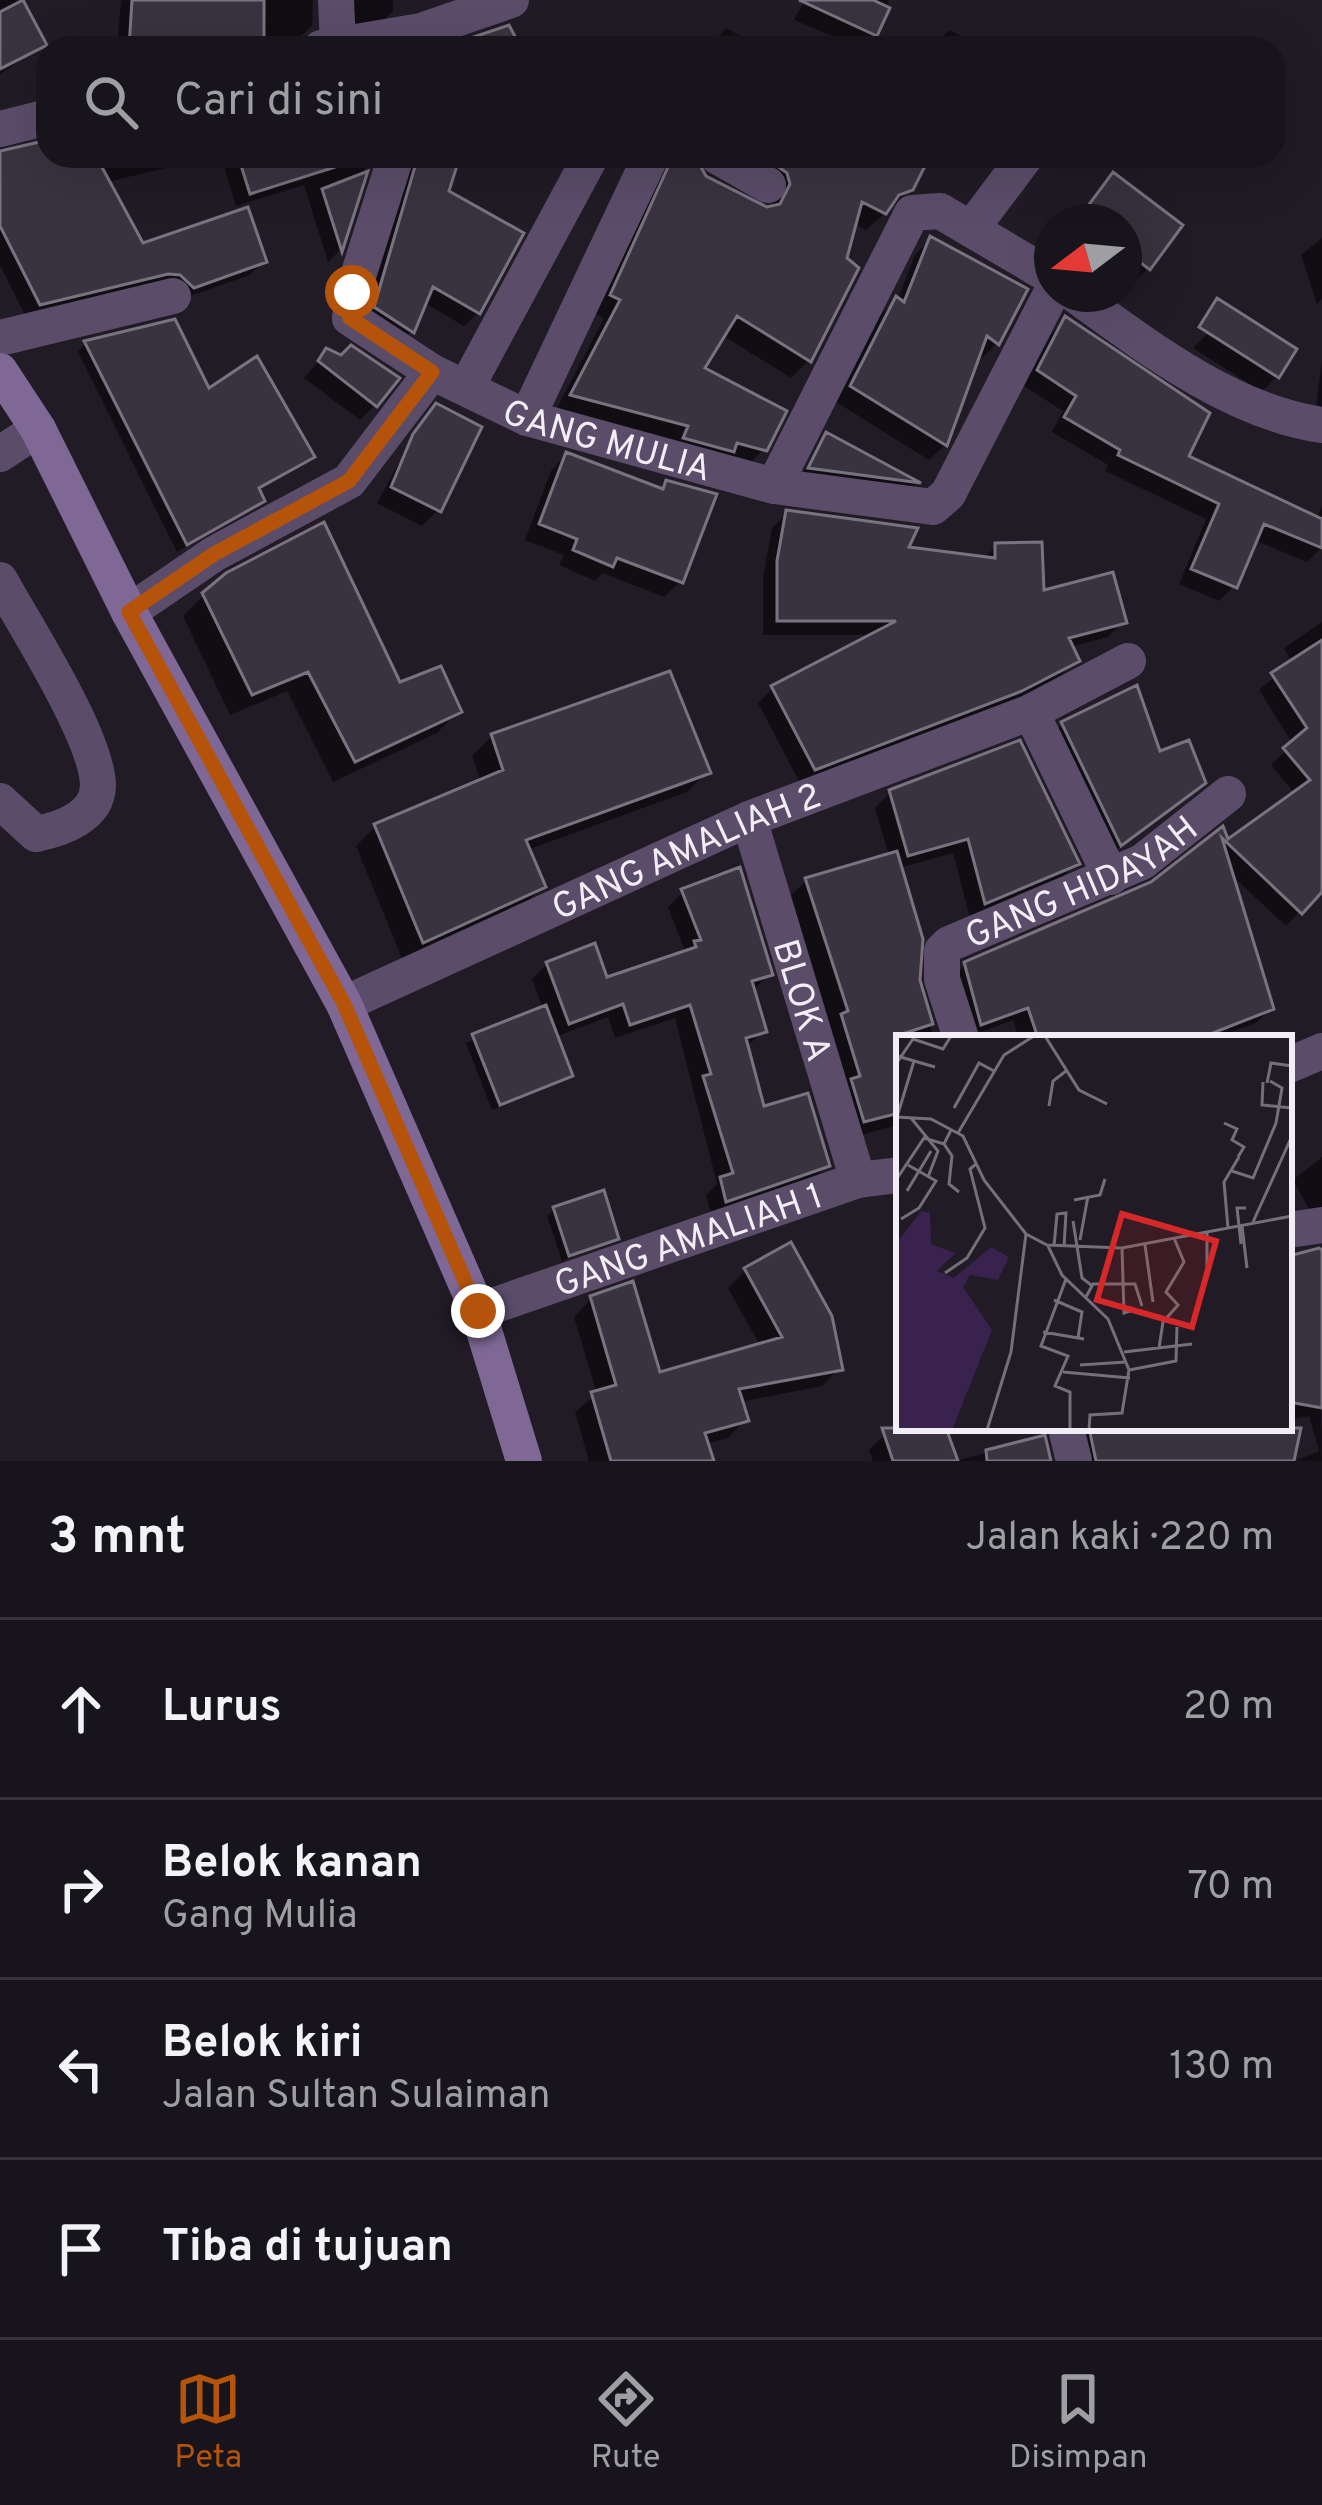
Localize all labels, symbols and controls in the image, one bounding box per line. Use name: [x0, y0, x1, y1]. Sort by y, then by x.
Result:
search box: [36, 36, 1286, 168]
icon: search: [78, 69, 144, 135]
text: Cari di sini: [174, 74, 383, 131]
north arrow: [1034, 204, 1142, 312]
route start: [325, 265, 379, 319]
street label: GANG MULIA: [494, 390, 715, 495]
street label: GANG AMALIAH 2: [545, 775, 828, 933]
street label: GANG HIDAYAH: [959, 808, 1209, 961]
street label: BLOK A: [760, 935, 840, 1068]
inset map: [896, 1035, 1292, 1431]
street label: GANG AMALIAH 1: [549, 1175, 830, 1310]
route end: [451, 1284, 505, 1338]
text: 3 mnt: [48, 1507, 186, 1572]
text: Jalan kaki · 220 m: [966, 1515, 1274, 1564]
icon: ahead: [48, 1676, 114, 1742]
text: Lurus: [162, 1680, 282, 1737]
text: 20 m: [1183, 1684, 1274, 1733]
text: Belok kanan: [162, 1836, 422, 1893]
icon: right: [48, 1856, 114, 1922]
text: 70 m: [1188, 1864, 1274, 1913]
text: Gang Mulia: [162, 1893, 357, 1942]
text: Belok kiri: [162, 2016, 363, 2073]
icon: left: [48, 2036, 114, 2102]
text: 130 m: [1169, 2044, 1274, 2093]
text: Jalan Sultan Sulaiman: [162, 2073, 550, 2122]
icon: arrive: [48, 2216, 114, 2282]
text: Tiba di tujuan: [162, 2220, 453, 2277]
tab: Peta: [174, 2366, 242, 2480]
tab: Rute: [591, 2366, 661, 2480]
tab: Disimpan: [1009, 2366, 1148, 2480]

